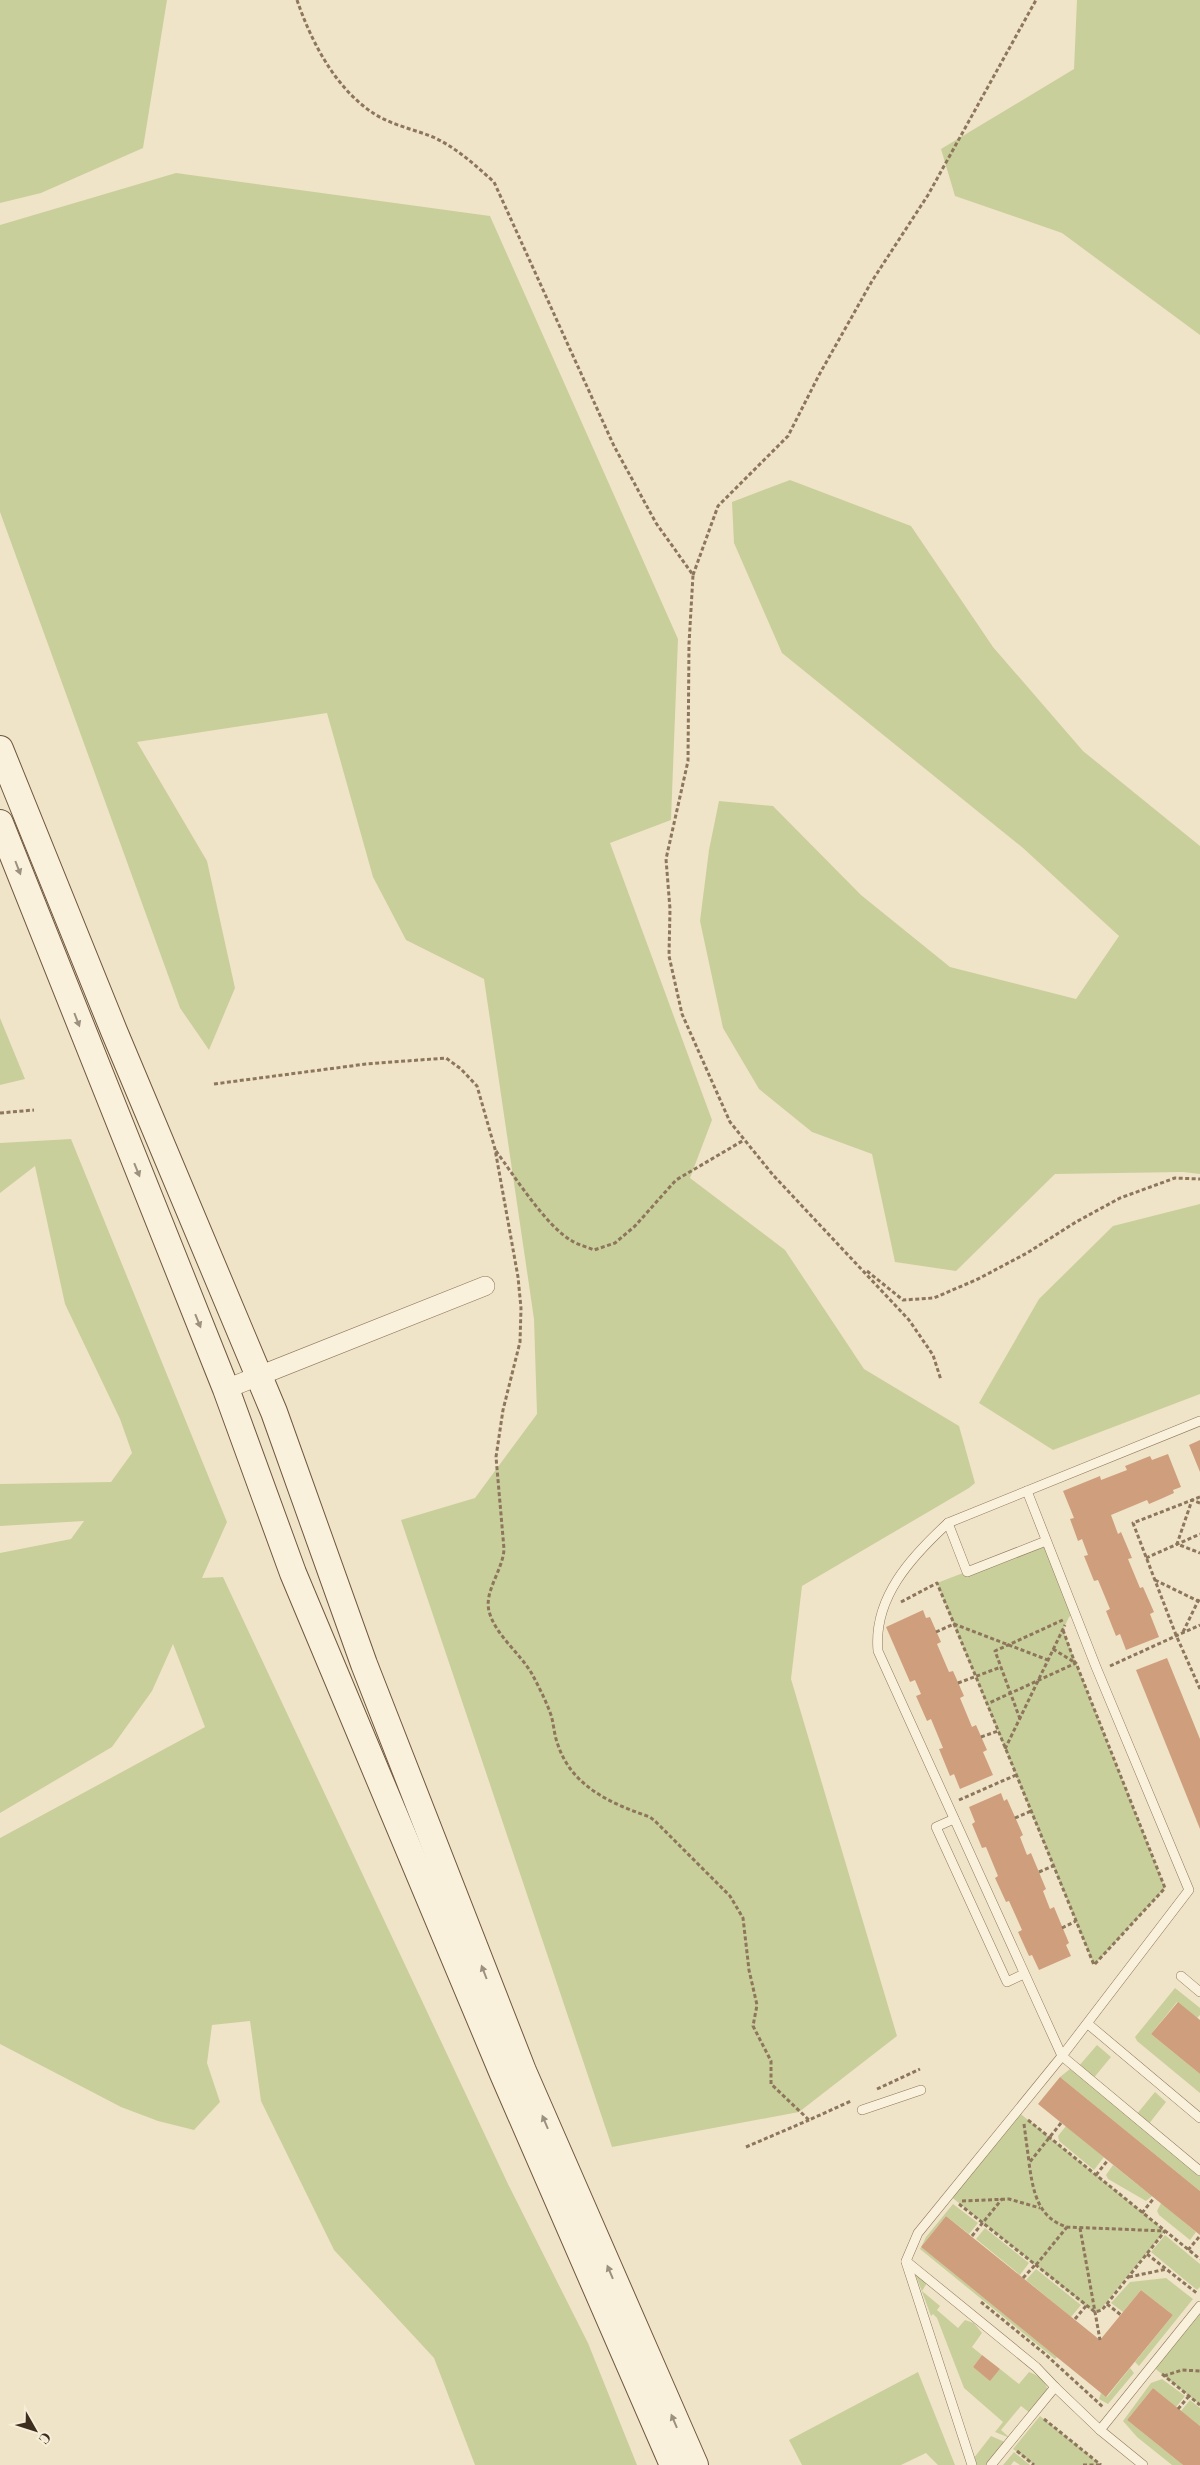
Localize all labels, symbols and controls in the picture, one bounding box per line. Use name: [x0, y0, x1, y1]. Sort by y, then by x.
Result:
one-way arrow: [14, 861, 22, 876]
one-way arrow: [74, 1012, 82, 1027]
one-way arrow: [134, 1163, 142, 1178]
one-way arrow: [194, 1314, 202, 1329]
one-way arrow: [480, 1964, 488, 1979]
one-way arrow: [541, 2115, 549, 2129]
one-way arrow: [605, 2265, 613, 2279]
north arrow: [10, 2405, 60, 2455]
one-way arrow: [670, 2414, 678, 2428]
text: С: [35, 2429, 56, 2448]

